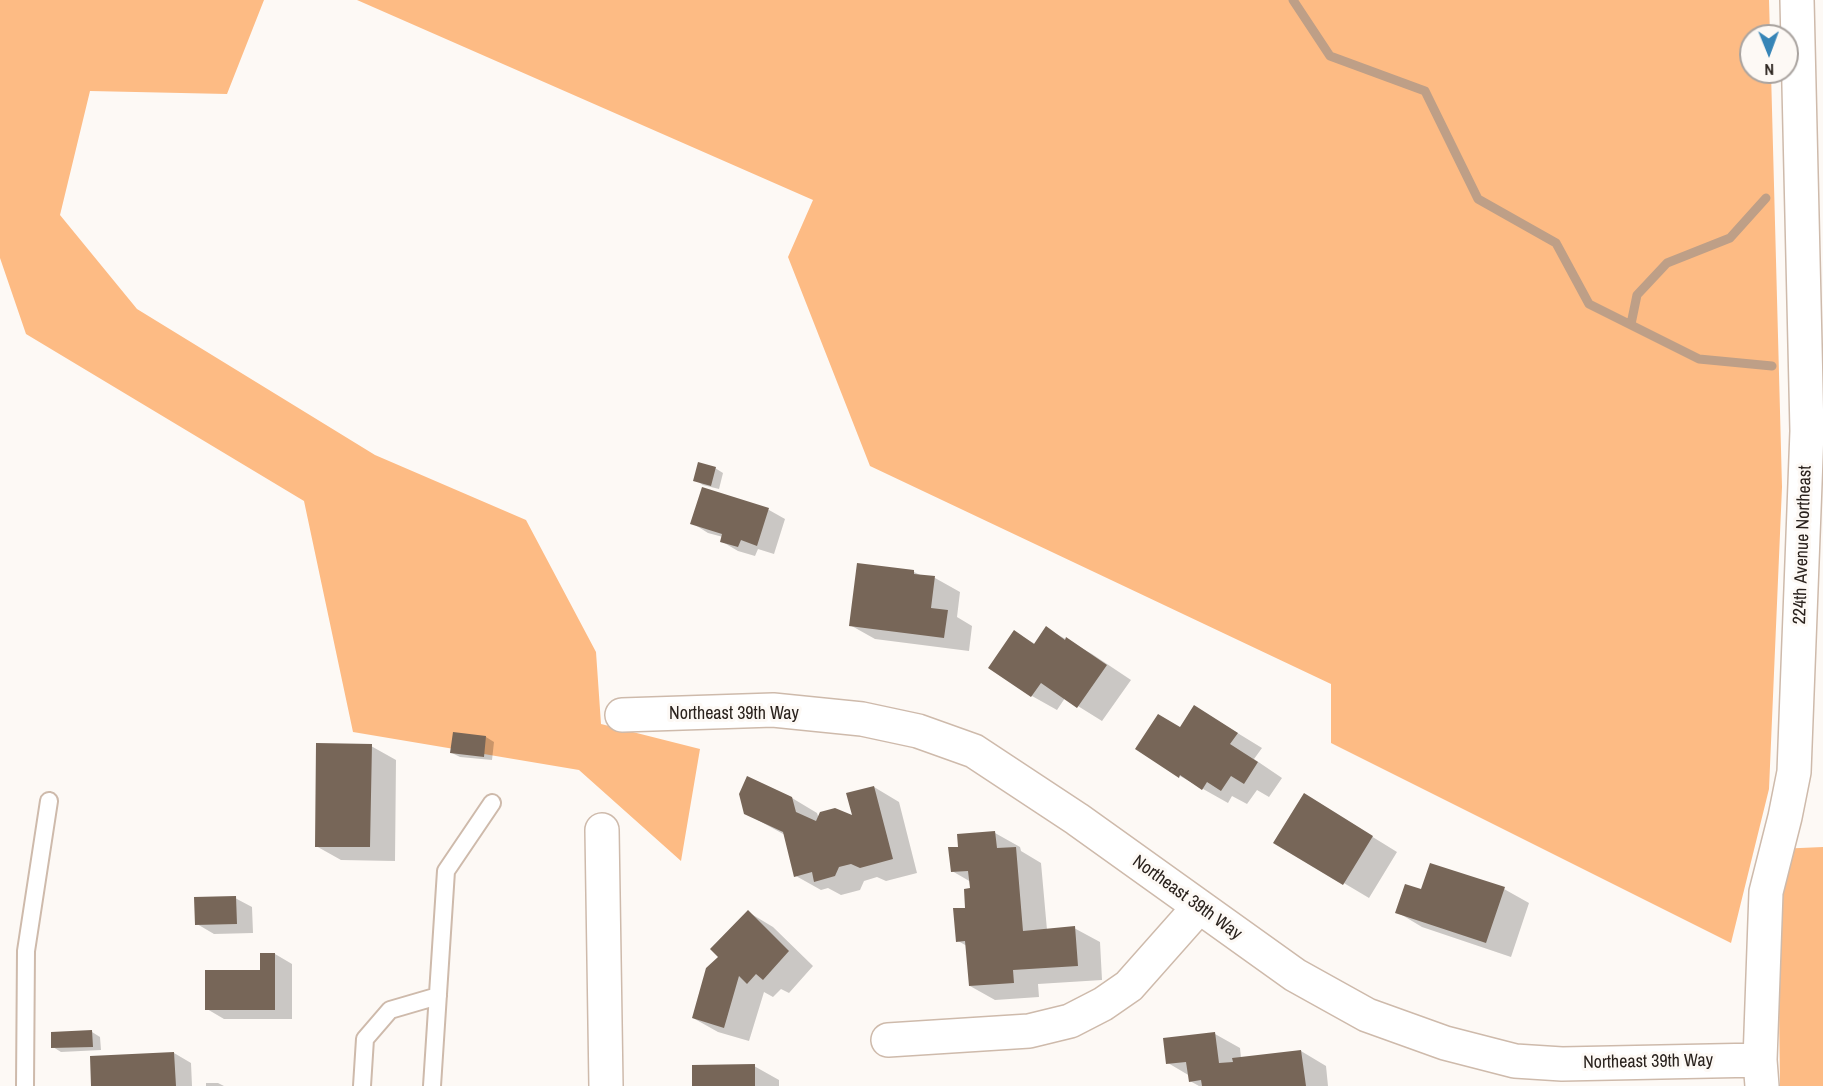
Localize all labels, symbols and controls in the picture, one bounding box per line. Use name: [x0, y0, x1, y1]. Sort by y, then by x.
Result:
north arrow: [1739, 24, 1799, 84]
text: N: [1764, 59, 1774, 81]
street label: 224th Avenue Northeast: [1789, 465, 1817, 625]
street label: Northeast 39th Way: [669, 703, 799, 725]
street label: Northeast 39th Way: [1128, 851, 1246, 945]
street label: Northeast 39th Way: [1583, 1050, 1713, 1074]

